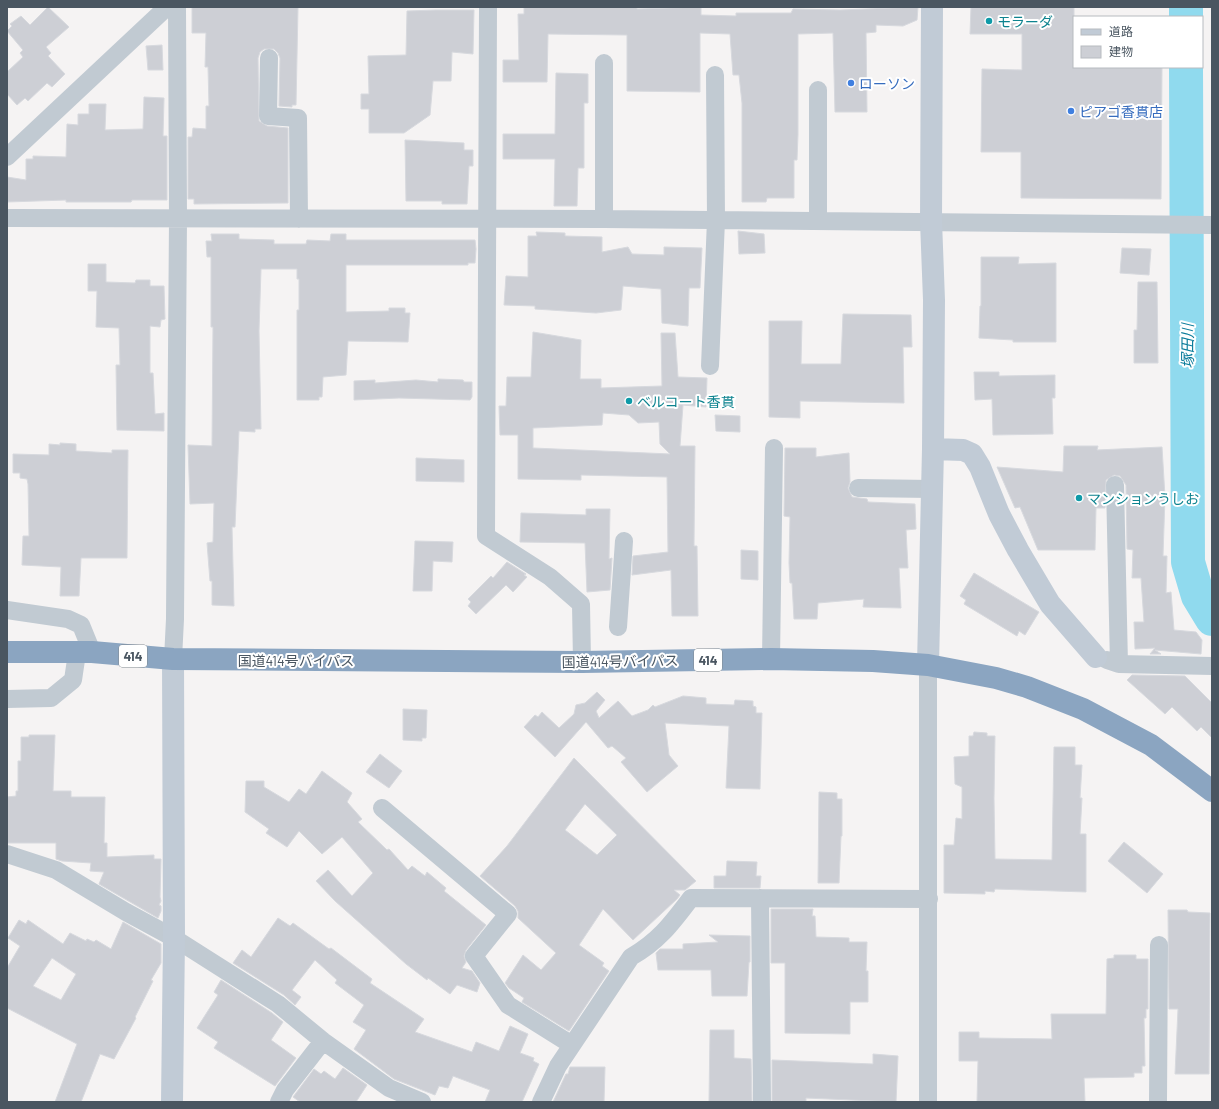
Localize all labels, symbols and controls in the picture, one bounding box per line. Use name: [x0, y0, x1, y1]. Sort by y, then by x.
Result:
place label: モラーダ: [997, 13, 1053, 30]
marker: モラーダ: [984, 16, 994, 26]
legend: [1073, 16, 1203, 68]
text: 道路: [1109, 24, 1133, 38]
text: 建物: [1109, 44, 1133, 58]
place label: ローソン: [859, 75, 915, 92]
marker: ローソン: [846, 78, 856, 88]
place label: ピアゴ香貫店: [1079, 103, 1163, 120]
marker: ピアゴ香貫店: [1066, 106, 1076, 116]
water label: 塚田川: [1178, 322, 1196, 369]
place label: ベルコート香貫: [637, 393, 735, 410]
marker: ベルコート香貫: [624, 396, 634, 406]
place label: マンションうしお: [1087, 490, 1199, 507]
marker: マンションうしお: [1074, 493, 1084, 503]
road number: 414: [119, 645, 147, 667]
road number: 414: [694, 649, 722, 671]
street label: 国道414号バイパス: [561, 651, 679, 671]
street label: 国道414号バイパス: [238, 652, 354, 669]

